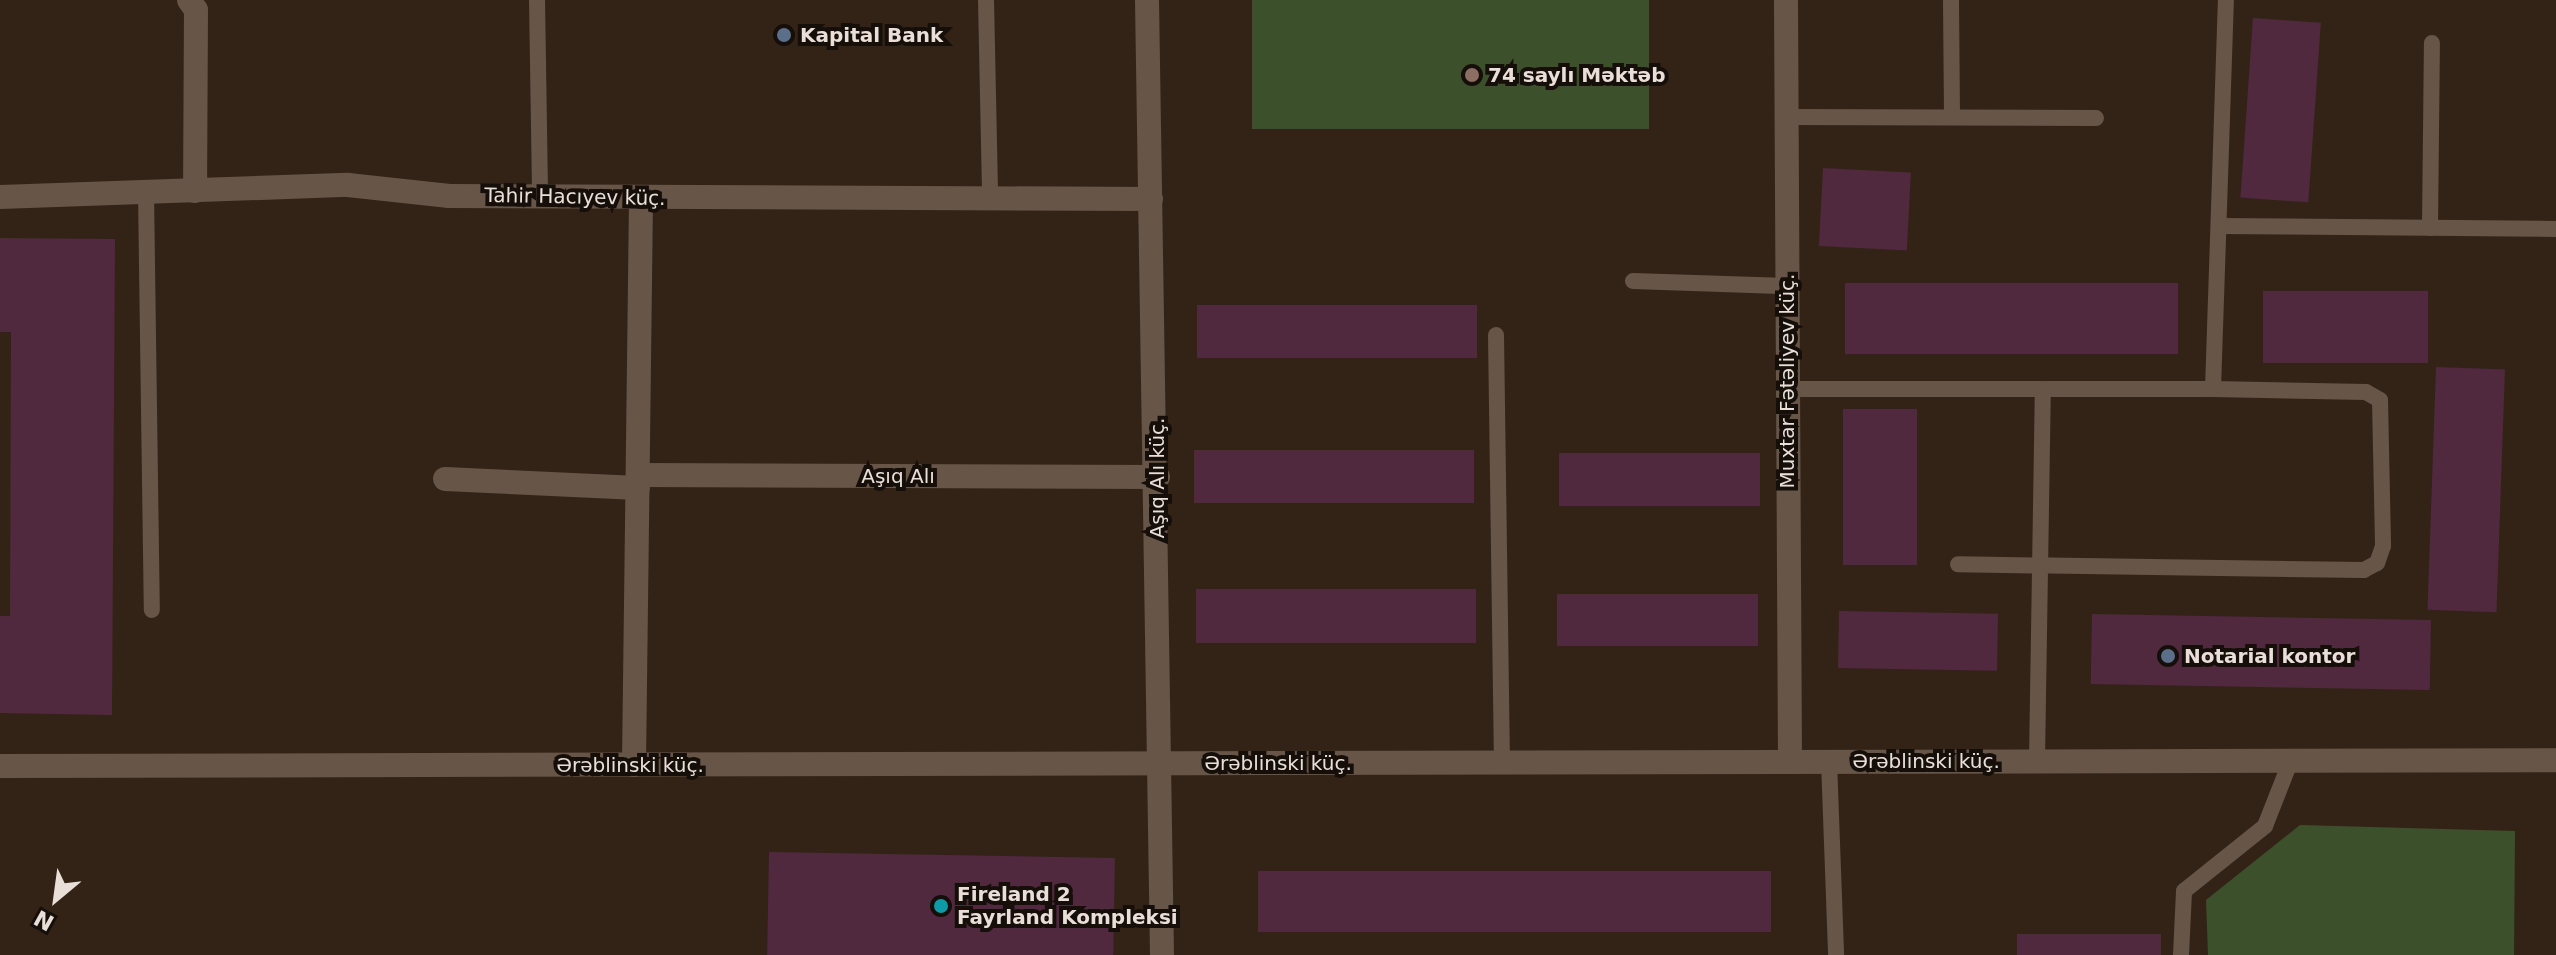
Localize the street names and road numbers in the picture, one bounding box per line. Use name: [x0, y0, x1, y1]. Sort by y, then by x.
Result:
street label: Tahir Hacıyev küç.: [484, 183, 666, 211]
street label: Muxtar Fətəliyev küç.: [1775, 274, 1799, 488]
street label: Aşıq Alı küç.: [1145, 418, 1169, 538]
street label: Aşıq Alı: [861, 464, 935, 488]
street label: Ərəblinski küç.: [1852, 749, 2000, 773]
street label: Ərəblinski küç.: [1204, 751, 1352, 775]
street label: Ərəblinski küç.: [556, 753, 704, 777]

